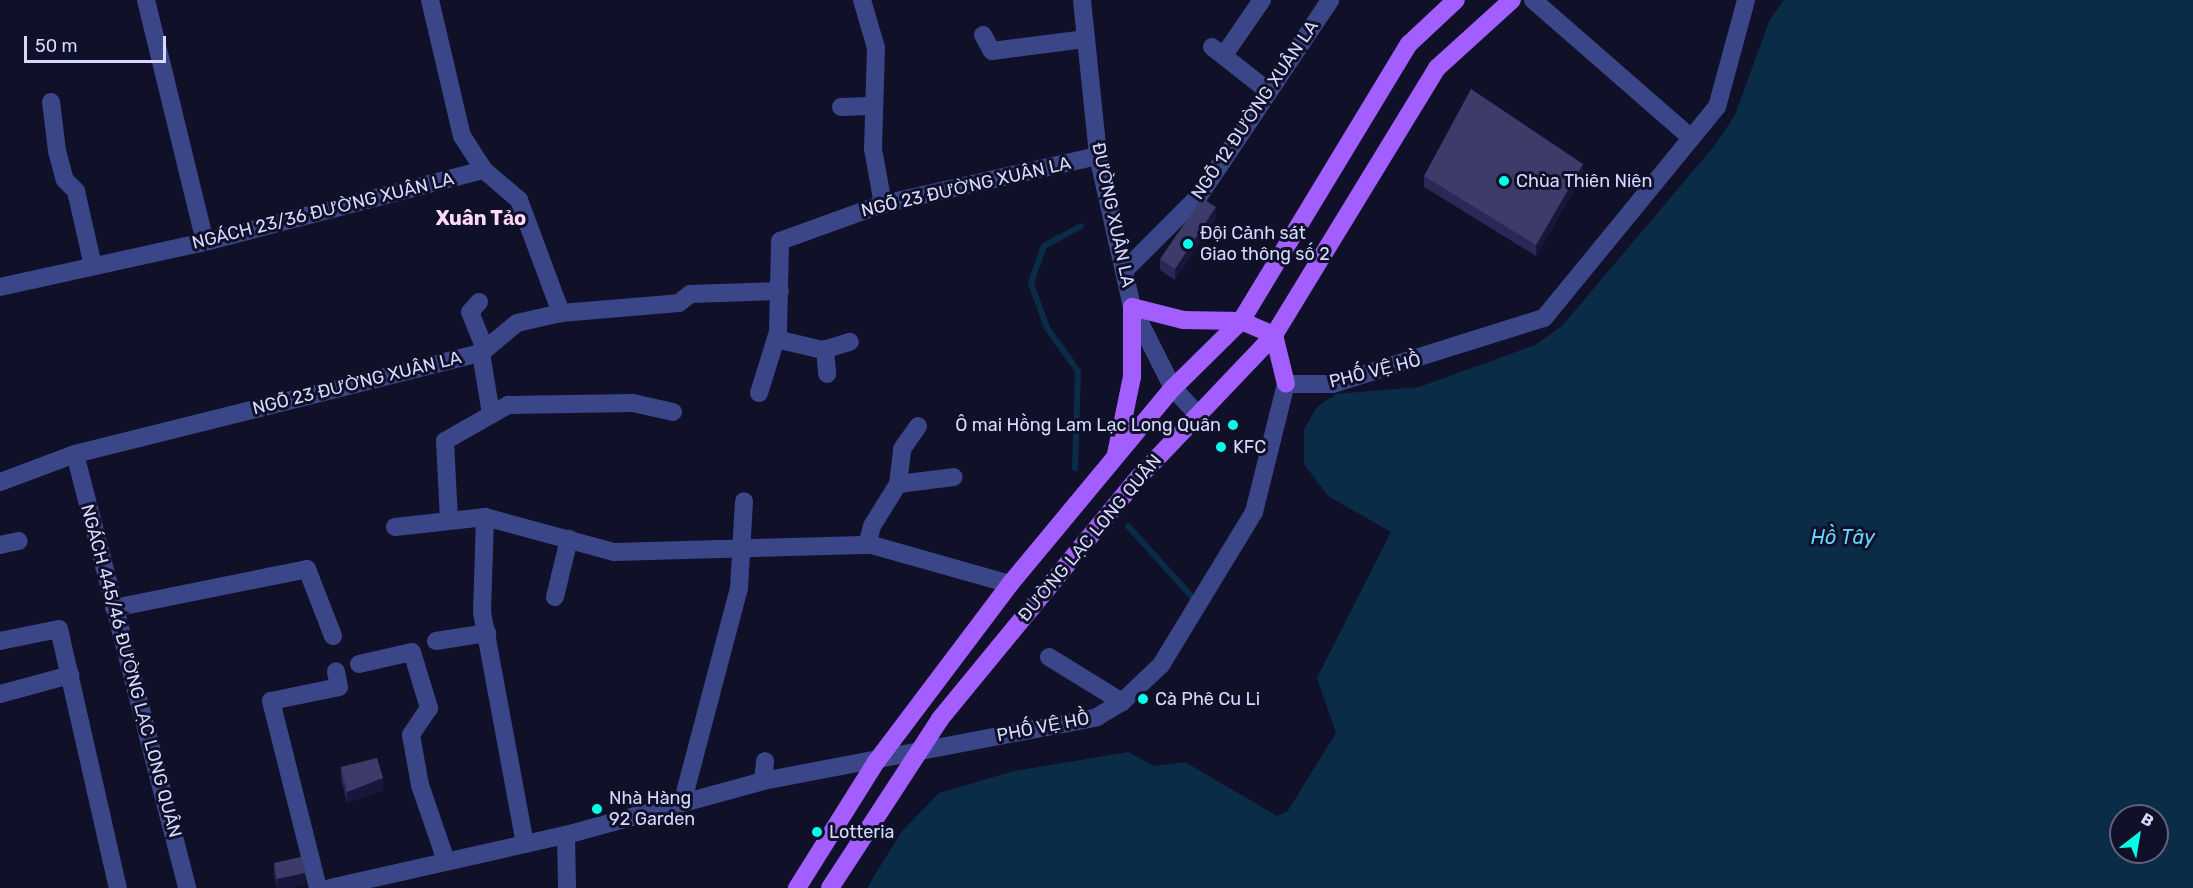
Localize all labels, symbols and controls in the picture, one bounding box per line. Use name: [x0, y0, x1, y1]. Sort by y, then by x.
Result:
street label: NGÕ 12 ĐƯỜNG XUÂN LA: [1187, 16, 1323, 204]
scale bar: [27, 24, 170, 62]
text: 50 m: [35, 35, 78, 57]
street label: ĐƯỜNG XUÂN LA: [1087, 141, 1139, 289]
street label: NGÕ 23 ĐƯỜNG XUÂN LA: [859, 152, 1073, 222]
street label: NGÁCH 23/36 ĐƯỜNG XUÂN LA: [190, 168, 456, 254]
place label: Chùa Thiên Niên: [1516, 170, 1653, 192]
marker: Chùa Thiên Niên: [1497, 174, 1511, 188]
district label: Xuân Tảo: [435, 206, 527, 230]
place label: Đội Cảnh sát Giao thông số 2: [1200, 223, 1330, 266]
marker: Đội Cảnh sát Giao thông số 2: [1181, 237, 1195, 251]
street label: NGÕ 23 ĐƯỜNG XUÂN LA: [250, 347, 464, 419]
street label: PHỐ VỆ HỒ: [1327, 349, 1423, 393]
place label: Ô mai Hồng Lam Lạc Long Quân: [955, 414, 1221, 436]
marker: Ô mai Hồng Lam Lạc Long Quân: [1226, 418, 1240, 432]
place label: KFC: [1233, 436, 1266, 458]
marker: KFC: [1214, 440, 1228, 454]
street label: ĐƯỜNG LẠC LONG QUÂN: [1014, 450, 1166, 626]
street label: NGÁCH 445/46 ĐƯỜNG LẠC LONG QUÂN: [76, 502, 186, 840]
water label: Hồ Tây: [1810, 525, 1876, 549]
place label: Cà Phê Cu Li: [1155, 688, 1260, 710]
marker: Cà Phê Cu Li: [1136, 692, 1150, 706]
street label: PHỐ VỆ HỒ: [995, 707, 1091, 747]
place label: Nhà Hàng 92 Garden: [609, 788, 695, 830]
marker: Nhà Hàng 92 Garden: [590, 802, 604, 816]
north arrow: [2109, 804, 2169, 864]
text: B: [2138, 809, 2157, 831]
place label: Lotteria: [829, 821, 894, 843]
marker: Lotteria: [810, 825, 824, 839]

